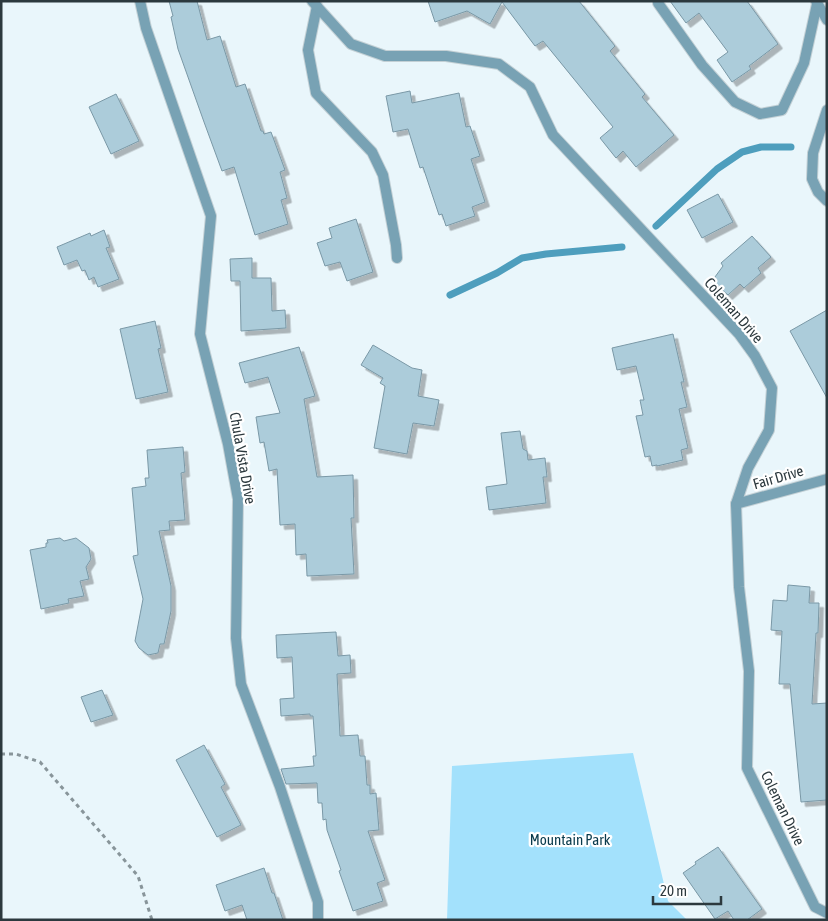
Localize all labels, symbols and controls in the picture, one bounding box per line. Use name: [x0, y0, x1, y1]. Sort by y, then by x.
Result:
street label: Coleman Drive: [701, 274, 767, 346]
street label: Chula Vista Drive: [227, 411, 259, 505]
street label: Fair Drive: [751, 462, 805, 492]
street label: Coleman Drive: [758, 768, 808, 848]
park label: Mountain Park: [530, 831, 611, 848]
scale bar: [653, 874, 720, 906]
text: 20 m: [660, 882, 687, 899]

